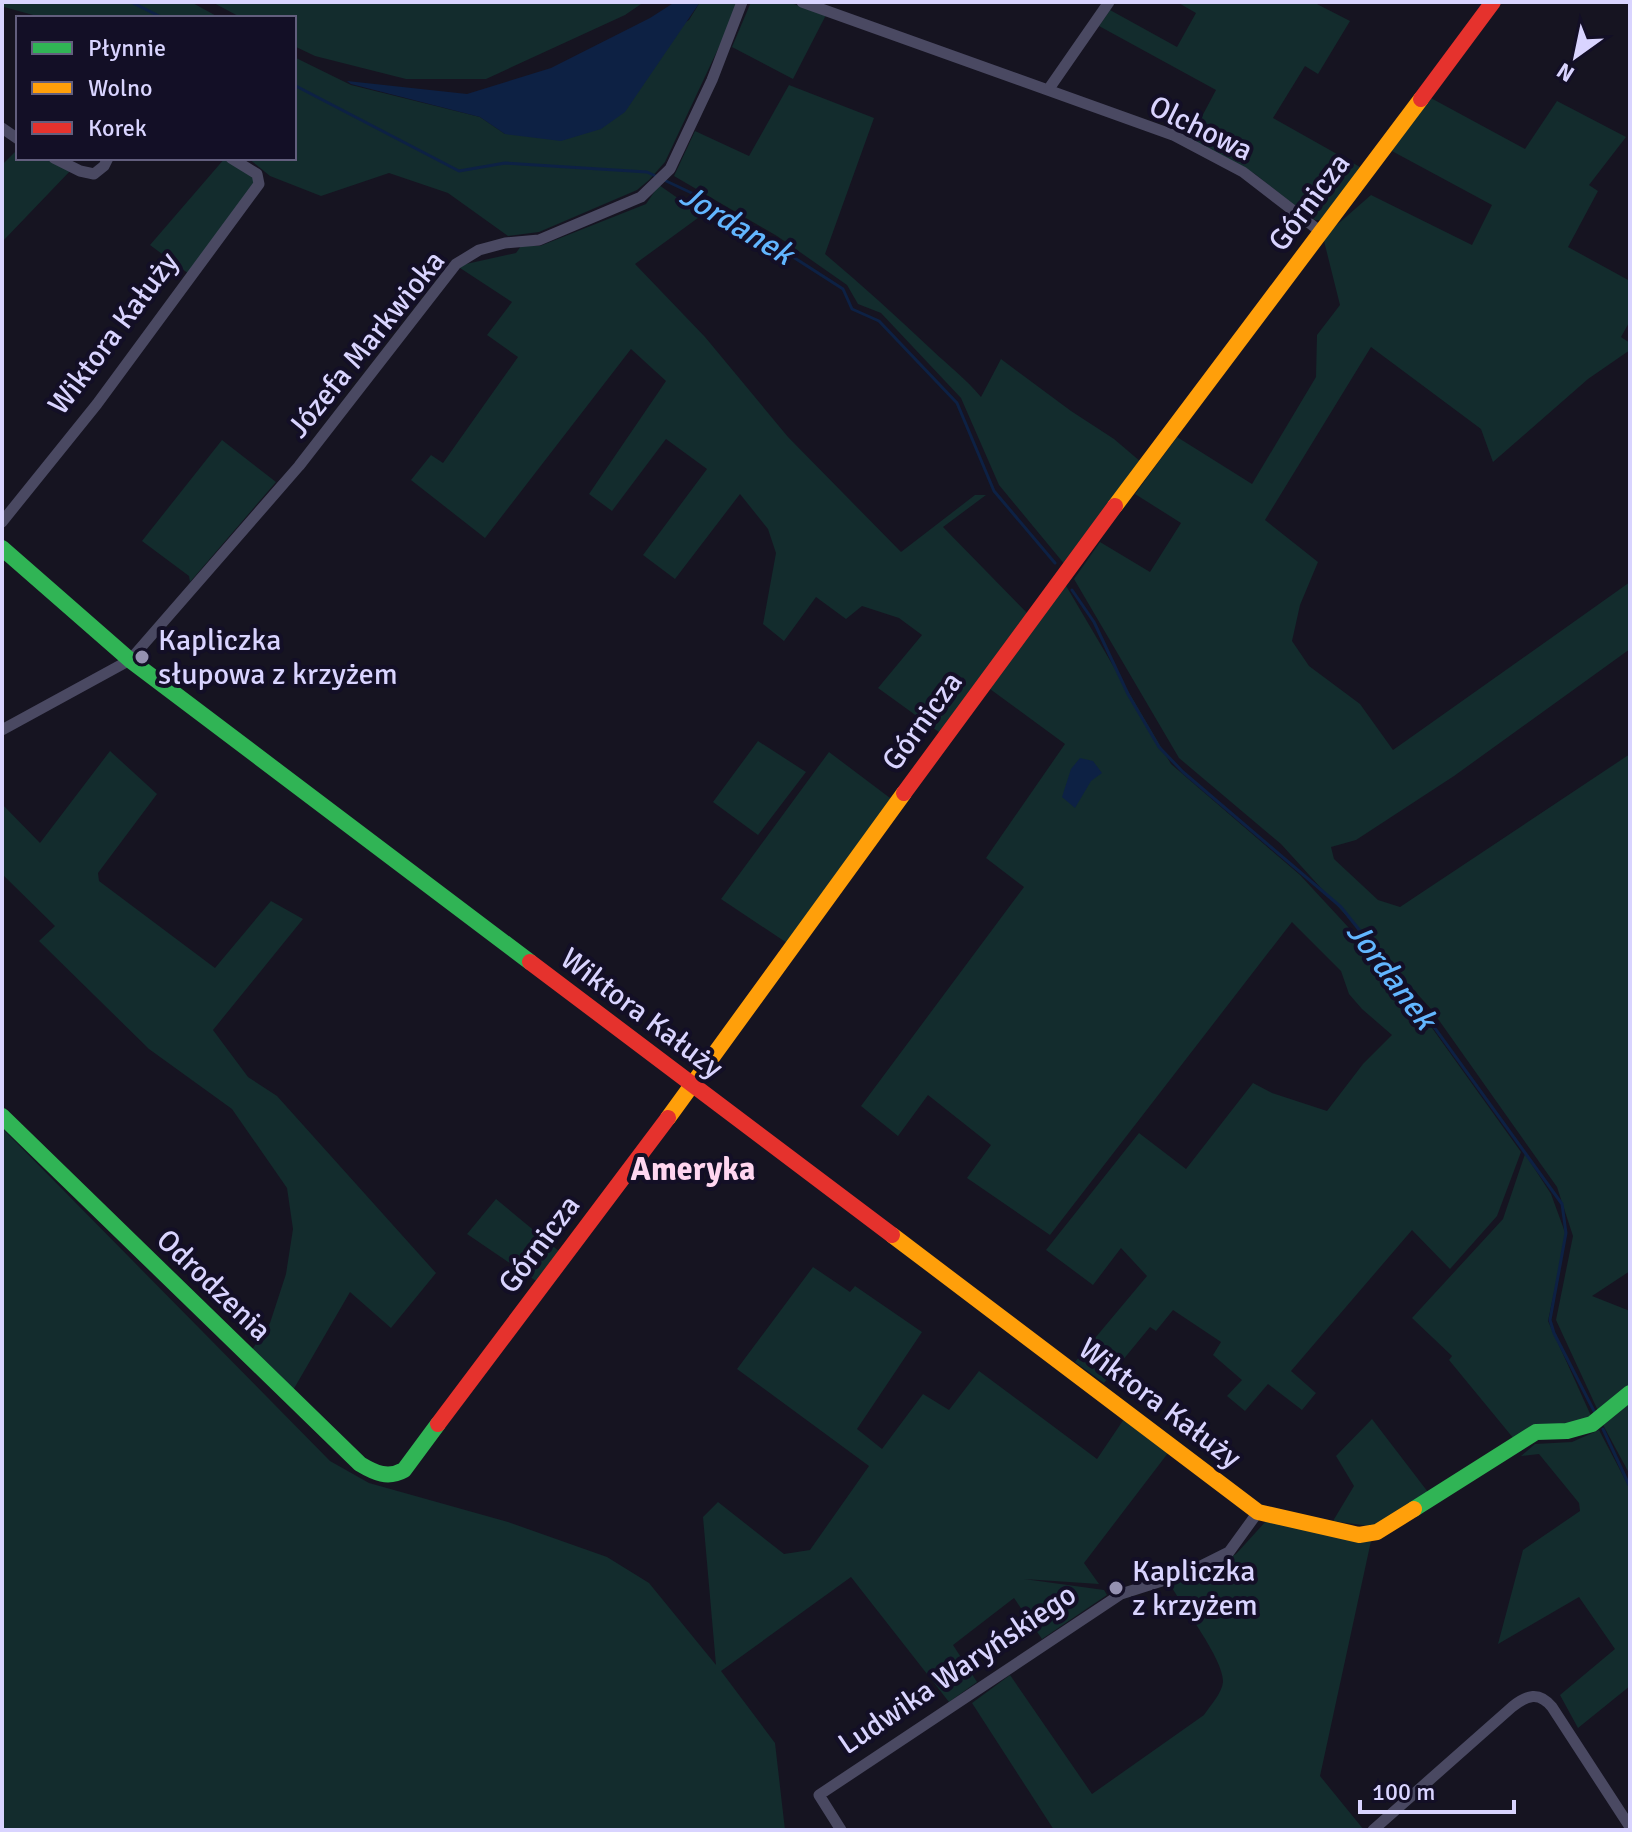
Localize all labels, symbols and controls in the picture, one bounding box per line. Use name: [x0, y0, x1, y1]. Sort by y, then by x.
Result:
legend: [16, 16, 296, 160]
north arrow: [1536, 16, 1616, 96]
text: Płynnie: [88, 33, 166, 63]
text: N: [1552, 57, 1579, 88]
text: Wolno: [88, 73, 153, 103]
street label: Olchowa: [1143, 88, 1259, 169]
text: Korek: [88, 113, 147, 143]
street label: Górnicza: [1261, 146, 1358, 259]
water label: Jordanek: [673, 175, 803, 275]
street label: Józefa Markwioka: [280, 243, 453, 445]
street label: Wiktora Kałuży: [40, 245, 187, 422]
place label: Kapliczka słupowa z krzyżem: [158, 622, 398, 693]
marker: Kapliczka słupowa z krzyżem: [133, 648, 151, 666]
street label: Górnicza: [874, 665, 971, 778]
water label: Jordanek: [1338, 914, 1447, 1039]
street label: Wiktora Kałuży: [553, 940, 730, 1087]
district label: Ameryka: [630, 1150, 756, 1189]
street label: Górnicza: [491, 1188, 588, 1301]
street label: Odrodzenia: [149, 1222, 279, 1349]
street label: Wiktora Kałuży: [1071, 1330, 1248, 1477]
place label: Kapliczka z krzyżem: [1132, 1553, 1258, 1624]
street label: Ludwika Waryńskiego: [831, 1576, 1083, 1763]
marker: Kapliczka z krzyżem: [1107, 1579, 1125, 1597]
scale bar: [1360, 1764, 1514, 1814]
text: 100 m: [1372, 1777, 1435, 1807]

